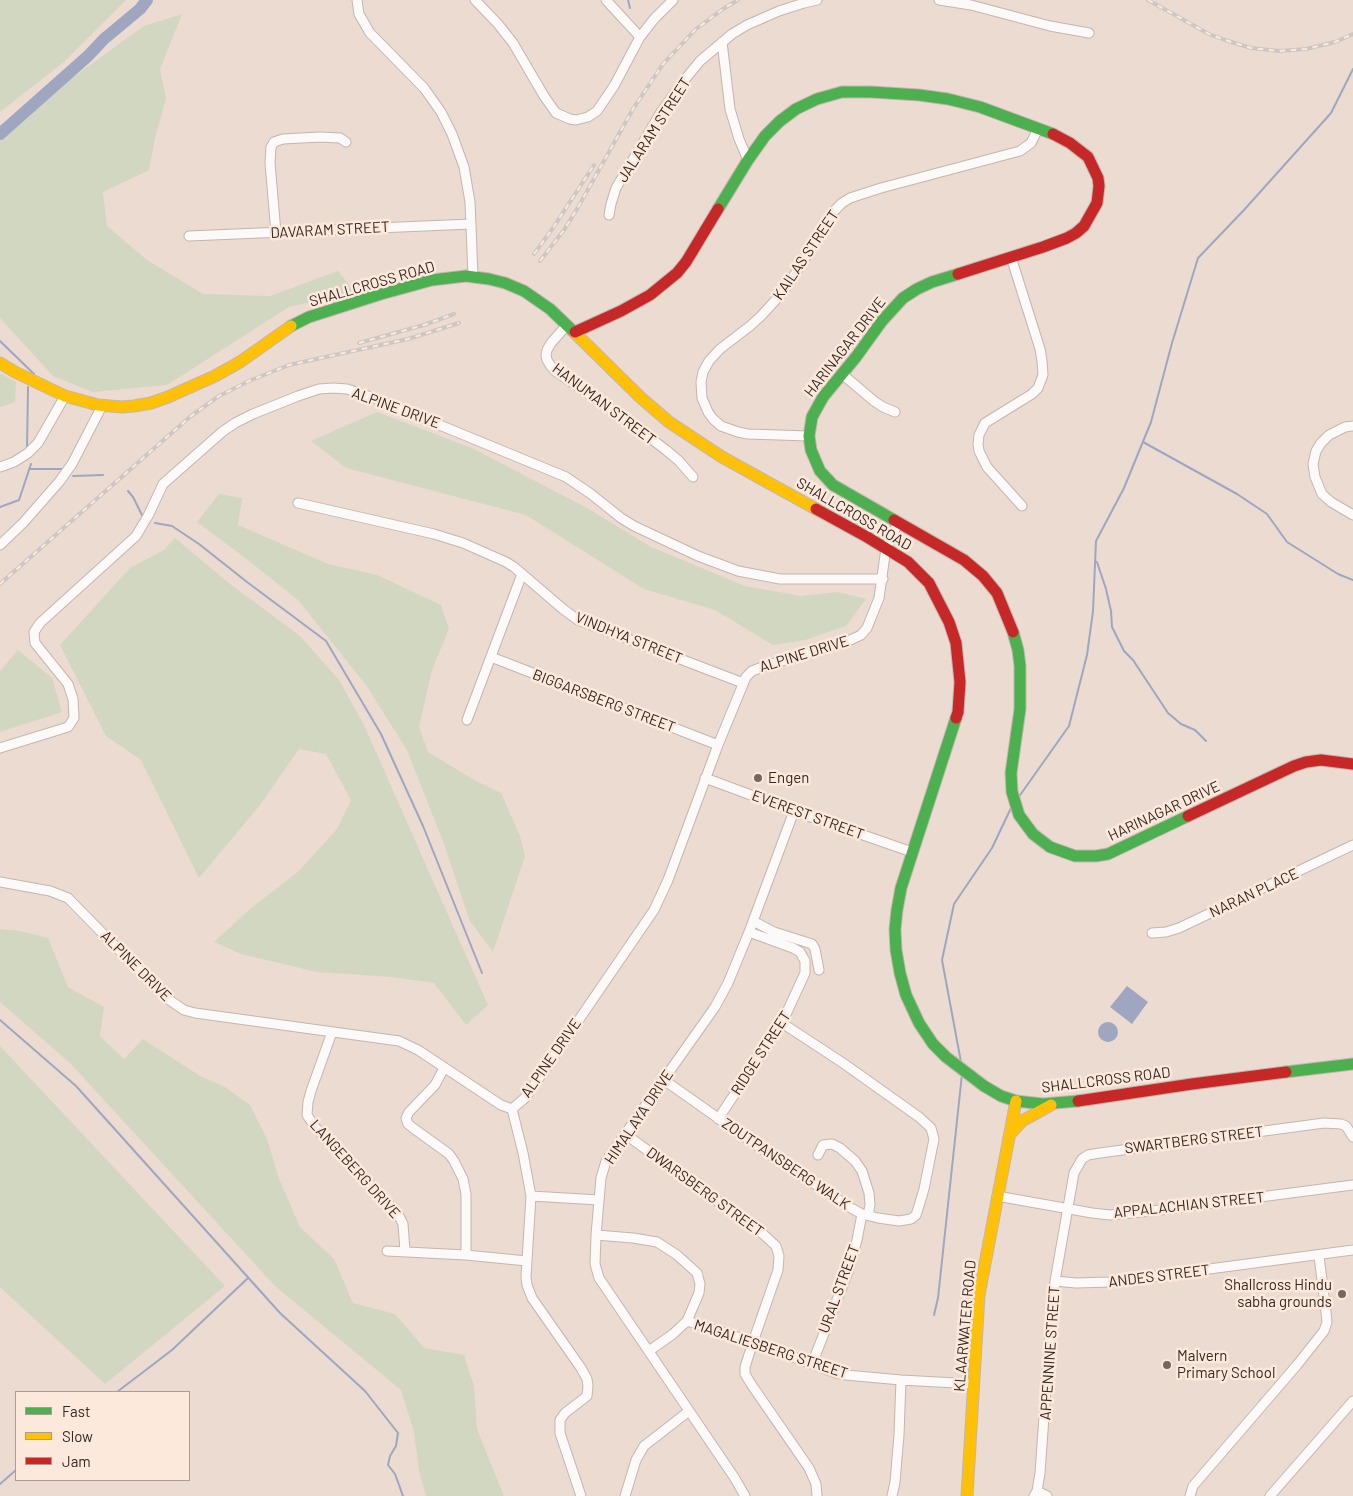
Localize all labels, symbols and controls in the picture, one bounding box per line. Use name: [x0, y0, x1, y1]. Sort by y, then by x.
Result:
street label: JALARAM STREET: [613, 74, 695, 186]
street label: KAILAS STREET: [769, 206, 843, 304]
street label: DAVARAM STREET: [270, 218, 390, 242]
street label: SHALLCROSS ROAD: [307, 257, 437, 311]
street label: HARINAGAR DRIVE: [800, 294, 890, 400]
street label: HANUMAN STREET: [549, 359, 659, 449]
street label: ALPINE DRIVE: [349, 384, 443, 432]
street label: SHALLCROSS ROAD: [793, 474, 915, 554]
street label: VINDHYA STREET: [573, 608, 685, 668]
street label: ALPINE DRIVE: [757, 632, 851, 676]
street label: BIGGARSBERG STREET: [530, 665, 678, 737]
place label: Engen: [768, 769, 809, 787]
marker: Engen: [752, 772, 764, 784]
street label: HARINAGAR DRIVE: [1105, 777, 1223, 845]
street label: EVEREST STREET: [749, 786, 867, 844]
street label: NARAN PLACE: [1207, 864, 1301, 922]
street label: ALPINE DRIVE: [97, 927, 175, 1005]
street label: RIDGE STREET: [727, 1008, 795, 1098]
street label: ALPINE DRIVE: [517, 1015, 585, 1101]
street label: SHALLCROSS ROAD: [1040, 1063, 1172, 1097]
street label: HIMALAYA DRIVE: [601, 1066, 677, 1168]
street label: ZOUTPANSBERG WALK: [718, 1114, 854, 1214]
street label: LANGEBERG DRIVE: [306, 1116, 404, 1222]
street label: SWARTBERG STREET: [1123, 1123, 1265, 1157]
street label: DWARSBERG STREET: [643, 1143, 767, 1241]
street label: APPALACHIAN STREET: [1113, 1188, 1265, 1222]
street label: URAL STREET: [815, 1242, 863, 1336]
street label: KLAARWATER ROAD: [950, 1259, 980, 1393]
street label: ANDES STREET: [1107, 1261, 1211, 1291]
place label: Shallcross Hindu sabha grounds: [1224, 1276, 1332, 1311]
street label: APPENNINE STREET: [1036, 1285, 1064, 1421]
marker: Shallcross Hindu sabha grounds: [1336, 1288, 1348, 1300]
street label: MAGALIESBERG STREET: [692, 1316, 850, 1382]
place label: Malvern Primary School: [1177, 1347, 1275, 1382]
marker: Malvern Primary School: [1161, 1359, 1173, 1371]
legend: [15, 1391, 190, 1481]
text: Fast: [62, 1402, 90, 1420]
text: Slow: [62, 1427, 93, 1445]
text: Jam: [62, 1452, 91, 1470]

